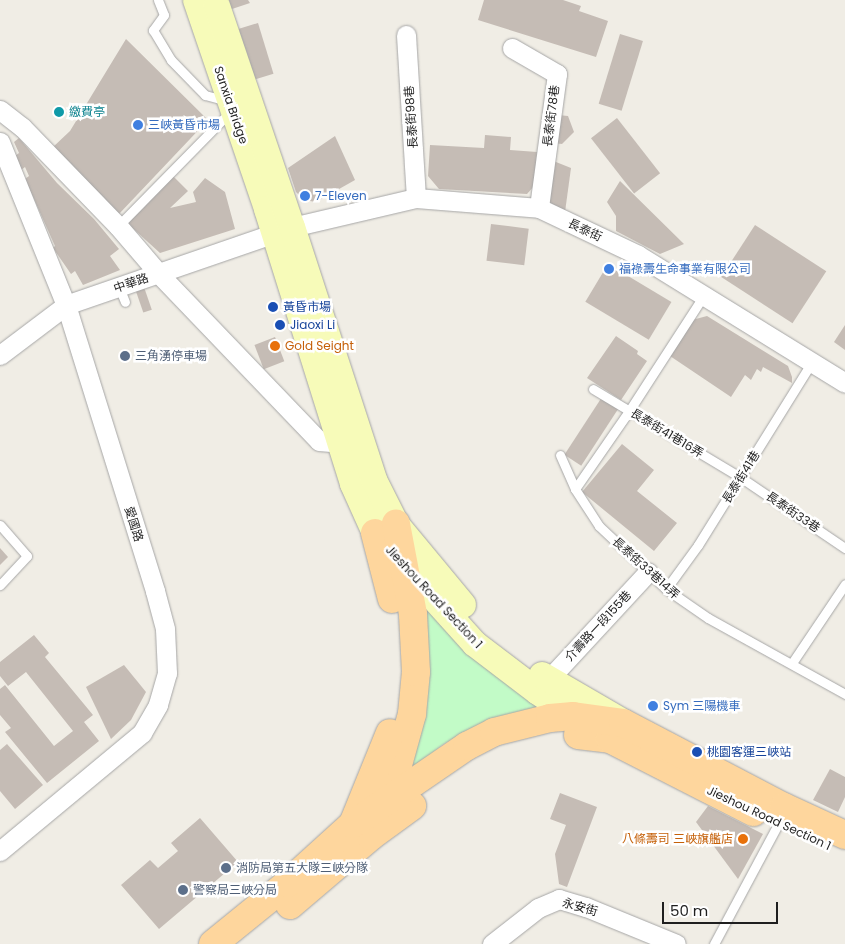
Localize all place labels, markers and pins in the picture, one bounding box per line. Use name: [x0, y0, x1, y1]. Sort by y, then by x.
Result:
place label: 繳費亭: [69, 105, 105, 119]
marker: 繳費亭: [53, 106, 65, 118]
place label: 三峽黃昏市場: [148, 118, 220, 132]
marker: 三峽黃昏市場: [132, 119, 144, 131]
place label: 7-Eleven: [315, 189, 367, 203]
marker: 7-Eleven: [299, 190, 311, 202]
place label: 福祿壽生命事業有限公司: [619, 262, 751, 276]
marker: 福祿壽生命事業有限公司: [603, 263, 615, 275]
place label: 黃昏市場: [283, 300, 331, 314]
marker: 黃昏市場: [267, 301, 279, 313]
place label: Jiaoxi Li: [290, 318, 335, 332]
marker: Jiaoxi Li: [274, 319, 286, 331]
place label: Gold Seight: [285, 339, 354, 353]
marker: Gold Seight: [269, 340, 281, 352]
place label: 三角湧停車場: [135, 349, 207, 363]
marker: 三角湧停車場: [119, 350, 131, 362]
place label: Sym 三陽機車: [663, 699, 740, 713]
marker: Sym 三陽機車: [647, 700, 659, 712]
place label: 桃園客運三峽站: [707, 745, 791, 759]
marker: 桃園客運三峽站: [691, 746, 703, 758]
place label: 八條壽司 三峽旗艦店: [622, 832, 733, 846]
marker: 八條壽司 三峽旗艦店: [737, 833, 749, 845]
place label: 消防局第五大隊三峽分隊: [236, 861, 368, 875]
marker: 消防局第五大隊三峽分隊: [220, 862, 232, 874]
place label: 警察局三峽分局: [193, 883, 277, 897]
marker: 警察局三峽分局: [177, 884, 189, 896]

